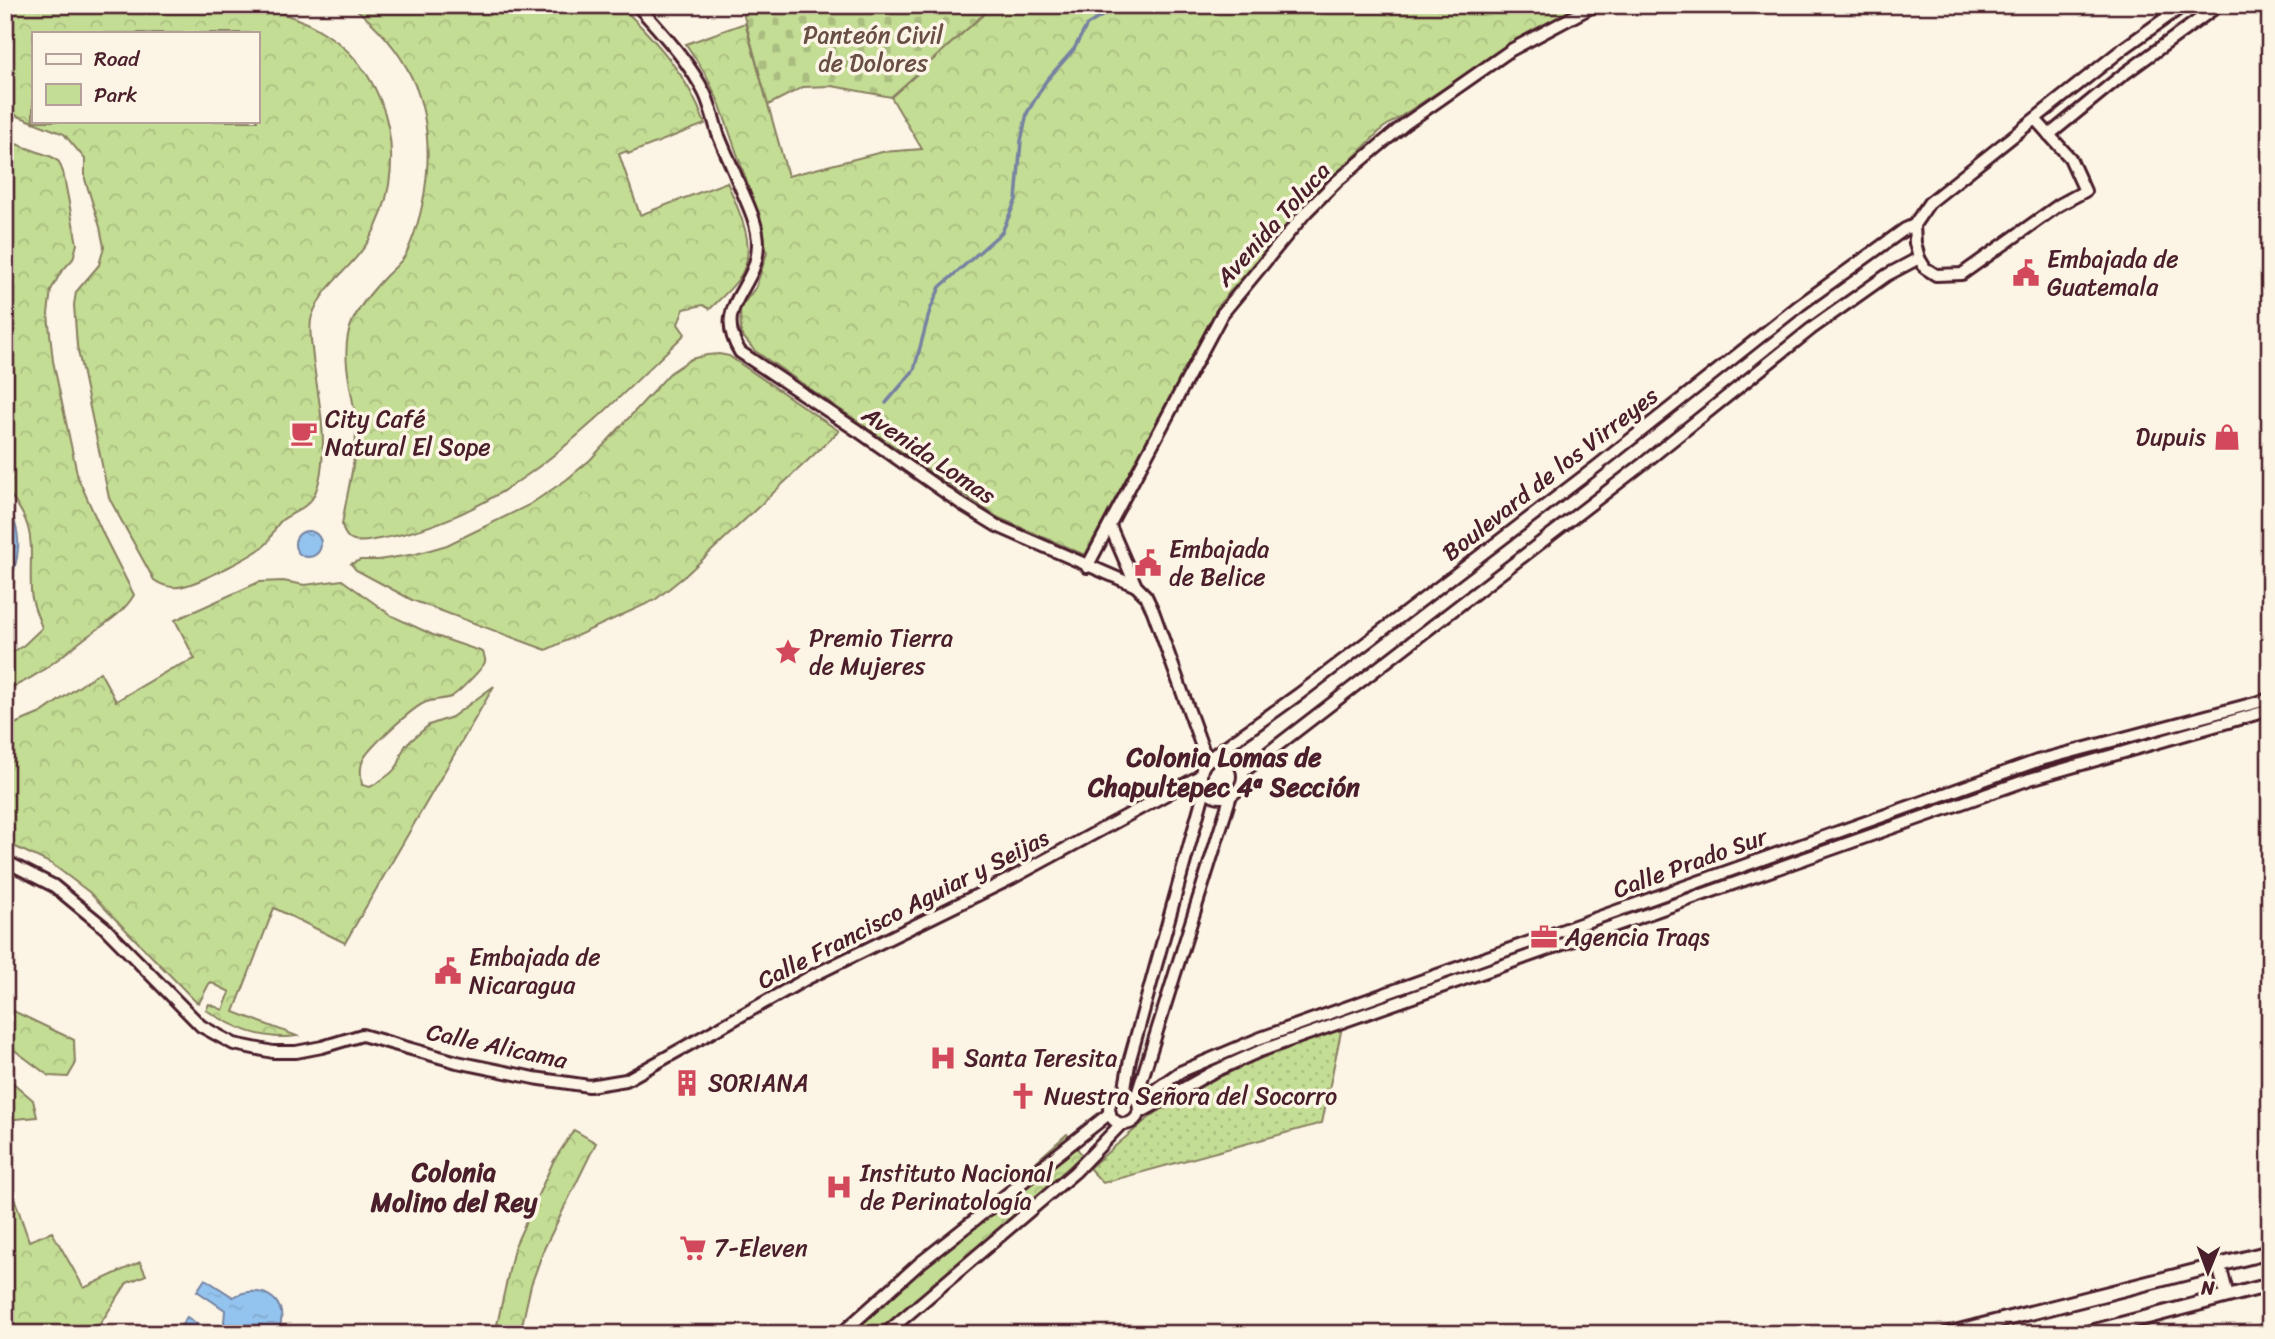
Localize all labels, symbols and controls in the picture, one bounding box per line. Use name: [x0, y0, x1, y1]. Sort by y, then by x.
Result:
park label: Panteón Civil de Dolores: [803, 14, 944, 84]
legend: [32, 32, 259, 122]
text: Road: [94, 40, 141, 78]
text: Park: [94, 76, 137, 114]
street label: Avenida Toluca: [1204, 152, 1341, 297]
place label: Embajada de Guatemala: [2047, 238, 2179, 308]
public building icon: Embajada de Guatemala: [2011, 258, 2041, 288]
street label: Boulevard de los Virreyes: [1432, 376, 1668, 572]
street label: Avenida Lomas: [852, 394, 1005, 516]
place label: City Café Natural El Sope: [325, 398, 491, 468]
place label: Dupuis: [2136, 416, 2206, 458]
cafe icon: City Café Natural El Sope: [289, 418, 319, 448]
shop icon: Dupuis: [2212, 422, 2242, 452]
place label: Embajada de Belice: [1169, 528, 1269, 598]
public building icon: Embajada de Belice: [1133, 548, 1163, 578]
place label: Premio Tierra de Mujeres: [809, 617, 953, 687]
place icon: Premio Tierra de Mujeres: [773, 637, 803, 667]
district label: Colonia Lomas de Chapultepec 4ª Sección: [1087, 734, 1361, 810]
street label: Calle Prado Sur: [1607, 815, 1775, 910]
street label: Calle Francisco Aguiar y Seijas: [749, 817, 1057, 1001]
place label: Agencia Traqs: [1564, 916, 1710, 958]
office icon: Agencia Traqs: [1529, 922, 1559, 952]
place label: Embajada de Nicaragua: [469, 936, 601, 1006]
public building icon: Embajada de Nicaragua: [433, 956, 463, 986]
street label: Calle Alicama: [423, 1011, 572, 1082]
place label: Santa Teresita: [964, 1037, 1117, 1079]
hospital icon: Santa Teresita: [928, 1043, 958, 1073]
place label: SORIANA: [708, 1062, 809, 1104]
building icon: SORIANA: [672, 1068, 702, 1098]
place label: Nuestra Señora del Socorro: [1044, 1075, 1337, 1117]
church icon: Nuestra Señora del Socorro: [1008, 1081, 1038, 1111]
district label: Colonia Molino del Rey: [370, 1149, 538, 1225]
place label: Instituto Nacional de Perinatología: [859, 1152, 1054, 1222]
hospital icon: Instituto Nacional de Perinatología: [824, 1172, 854, 1202]
place label: 7-Eleven: [714, 1227, 808, 1269]
supermarket icon: 7-Eleven: [678, 1233, 708, 1263]
north arrow: [2174, 1238, 2244, 1308]
text: N: [2200, 1272, 2216, 1305]

